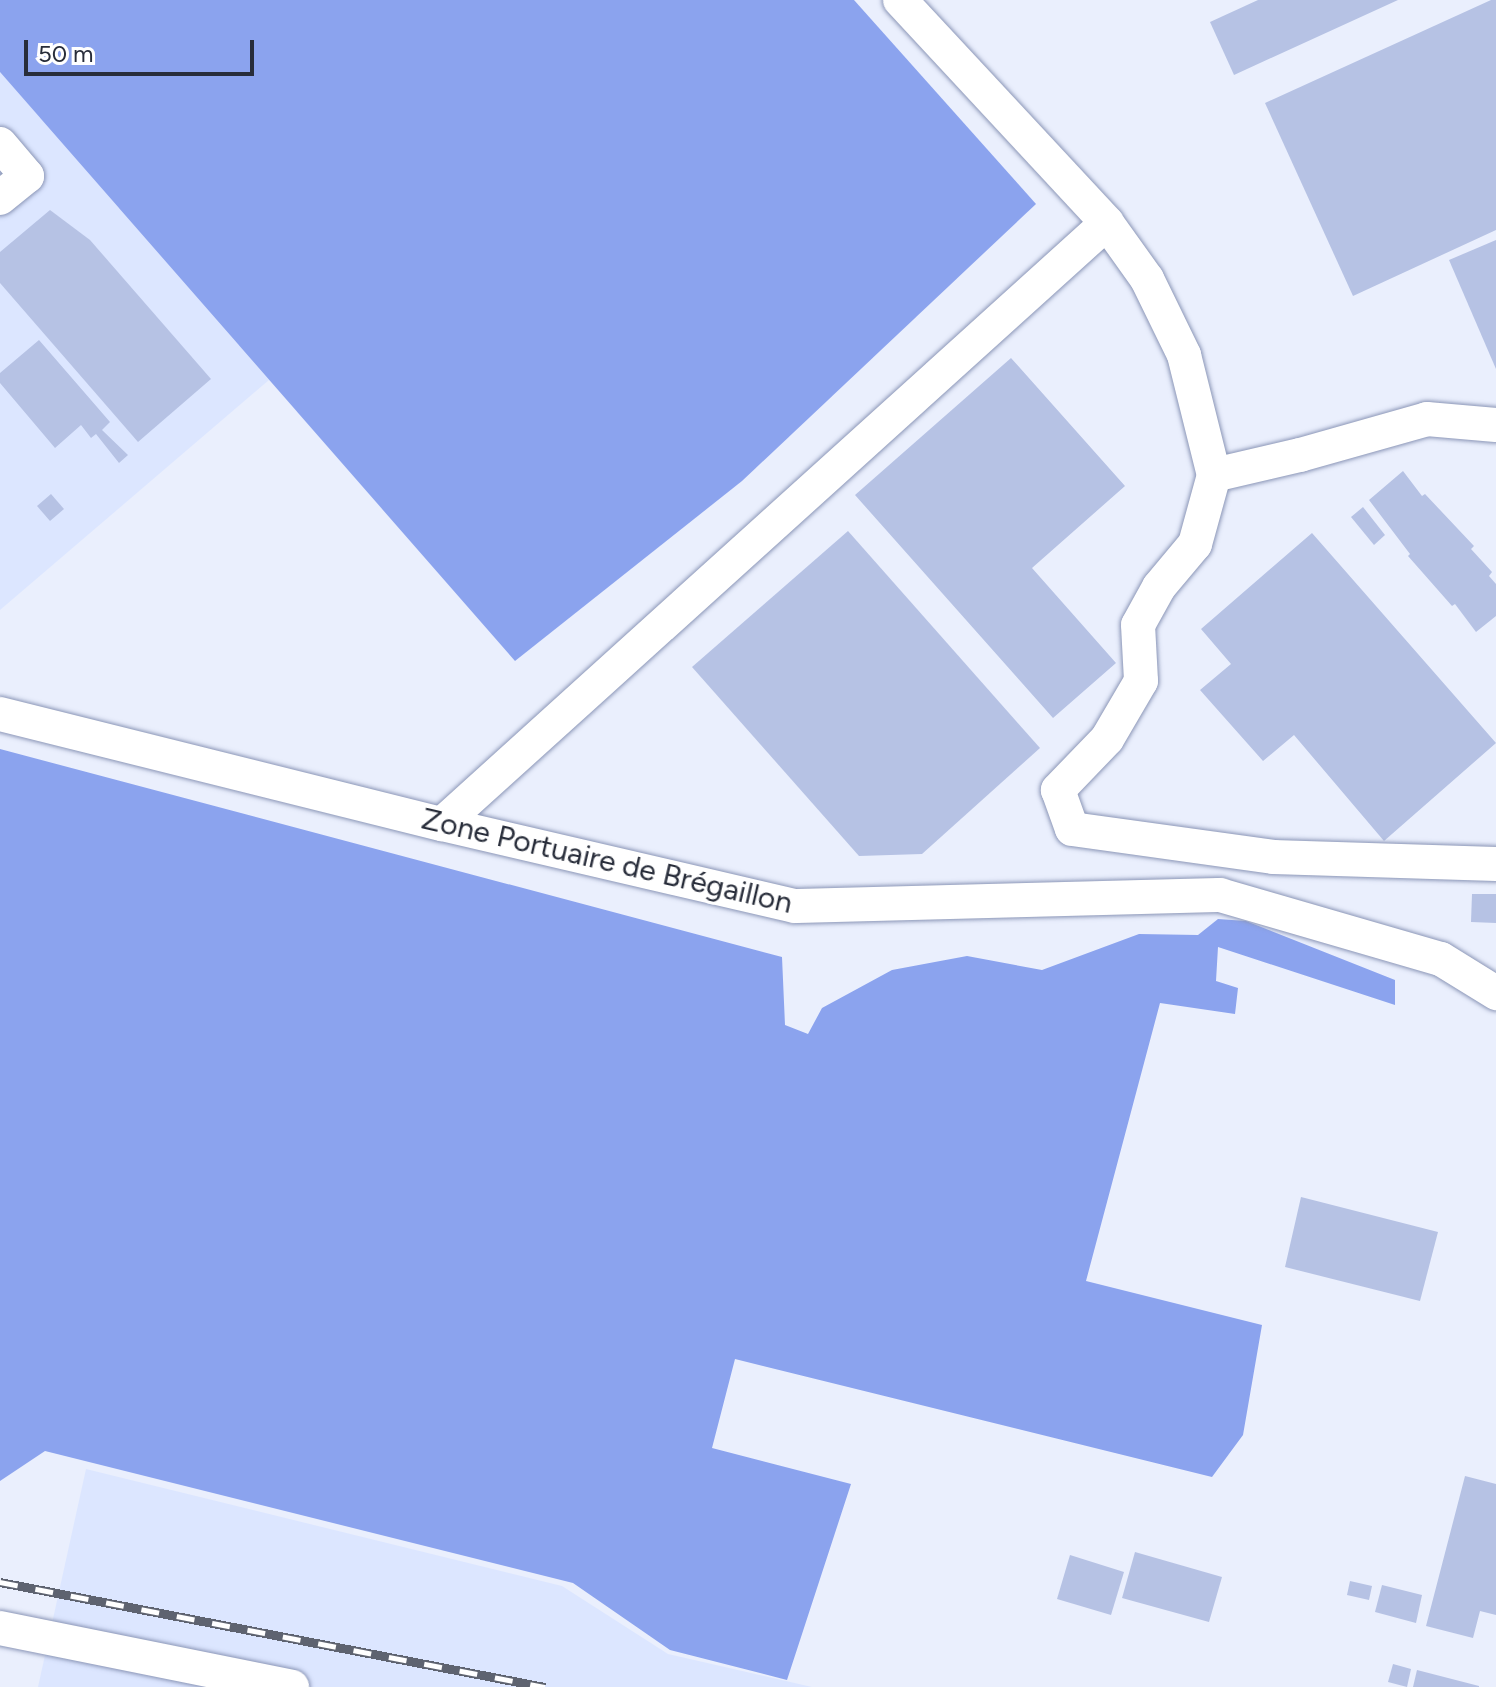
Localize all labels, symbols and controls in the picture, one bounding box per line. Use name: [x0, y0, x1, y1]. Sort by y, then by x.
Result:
scale bar: [28, 24, 258, 74]
text: 50 m: [38, 39, 94, 68]
street label: Zone Portuaire de Brégaillon: [418, 801, 796, 921]

